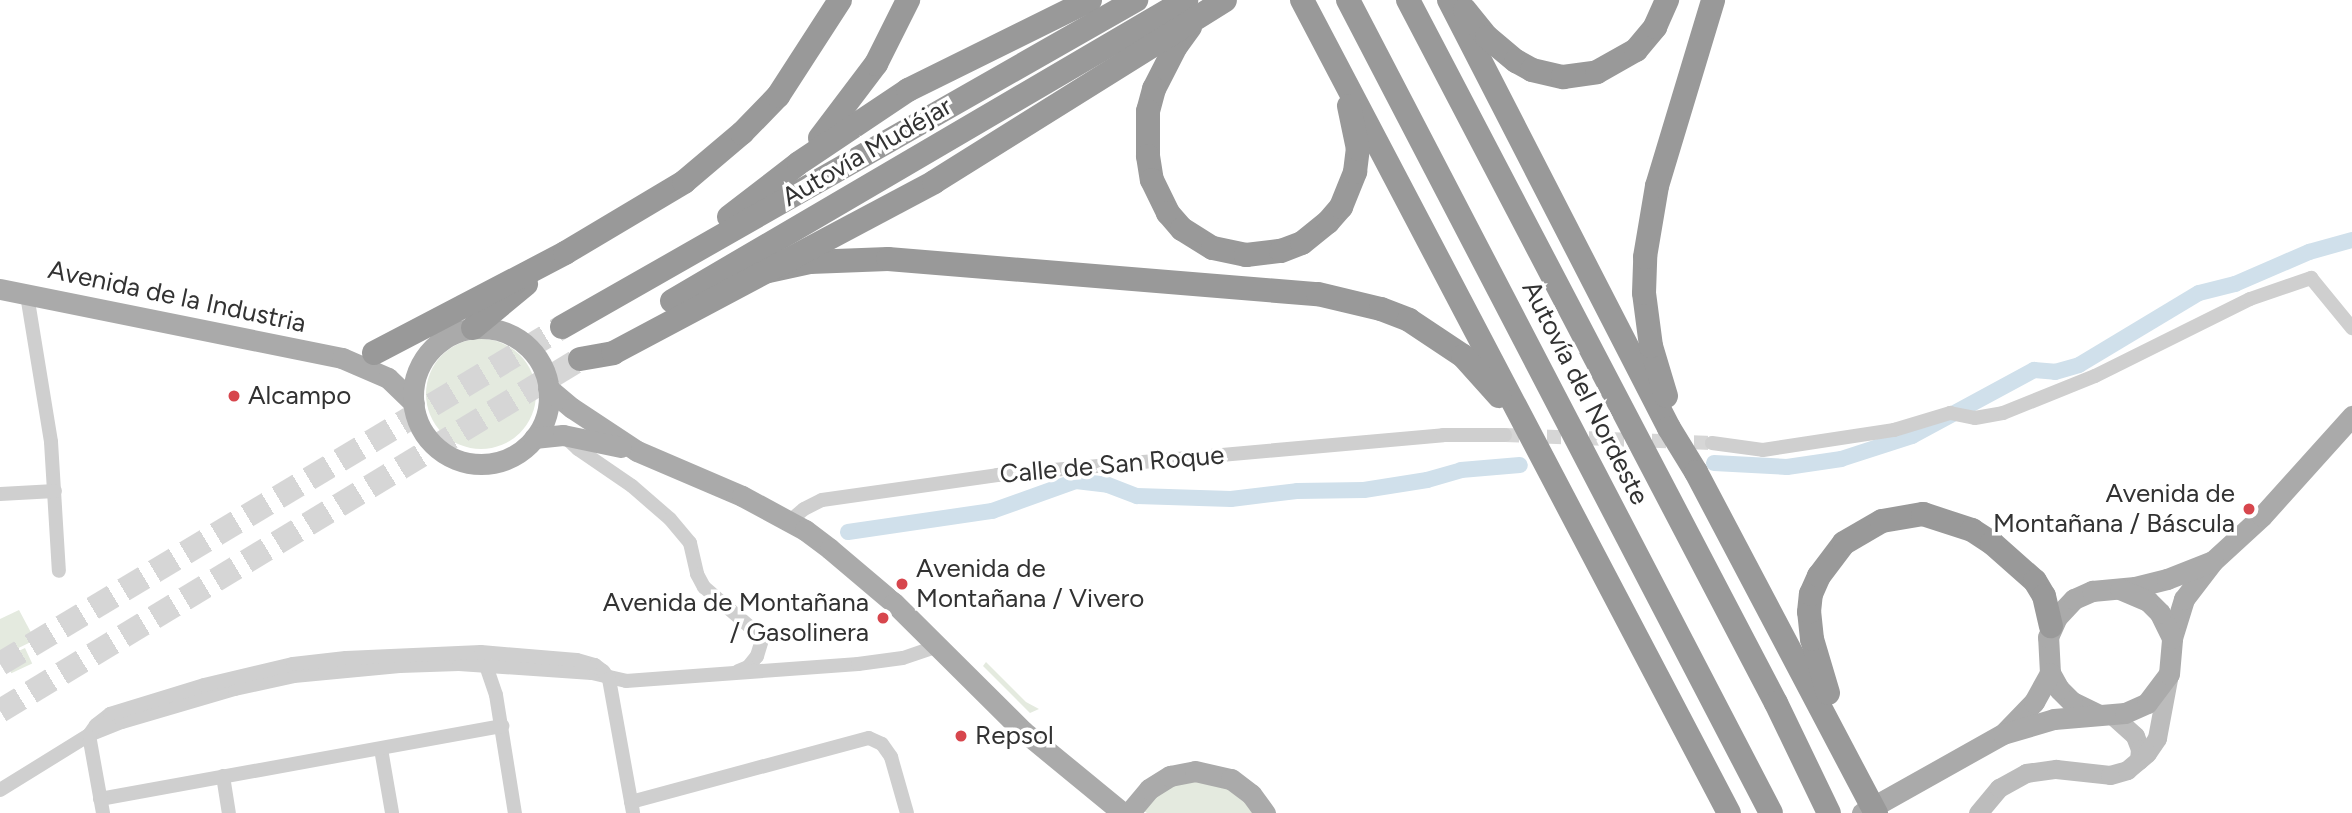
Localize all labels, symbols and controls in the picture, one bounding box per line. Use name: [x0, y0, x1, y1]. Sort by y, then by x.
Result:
street label: Autovía Mudéjar: [777, 91, 957, 213]
street label: Avenida de la Industria: [45, 254, 309, 340]
street label: Autovía del Nordeste: [1515, 276, 1655, 510]
place label: Alcampo: [248, 380, 351, 412]
marker: Alcampo: [226, 388, 242, 404]
street label: Calle de San Roque: [998, 440, 1226, 490]
place label: Avenida de Montañana / Báscula: [1993, 478, 2235, 540]
marker: Avenida de Montañana / Báscula: [2241, 501, 2257, 517]
place label: Avenida de Montañana / Vivero: [916, 553, 1144, 614]
marker: Avenida de Montañana / Vivero: [894, 576, 910, 592]
place label: Avenida de Montañana / Gasolinera: [603, 587, 869, 648]
marker: Avenida de Montañana / Gasolinera: [875, 610, 891, 626]
place label: Repsol: [975, 720, 1054, 752]
marker: Repsol: [953, 728, 969, 744]

